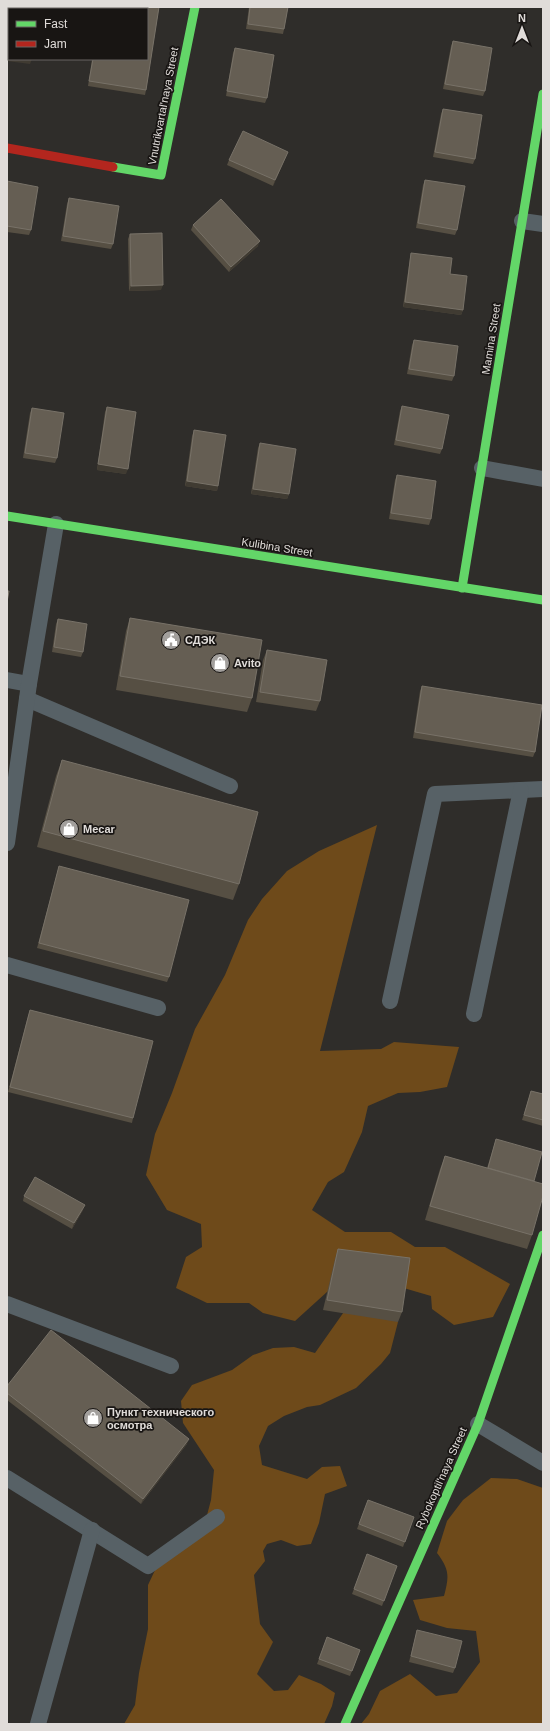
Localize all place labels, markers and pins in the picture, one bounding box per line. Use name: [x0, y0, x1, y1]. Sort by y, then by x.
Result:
public building icon: СДЭК: [160, 629, 182, 651]
place label: СДЭК: [185, 634, 215, 646]
shop icon: Avito: [209, 652, 231, 674]
place label: Avito: [234, 657, 261, 669]
shop icon: Mecar: [58, 818, 80, 840]
place label: Mecar: [83, 823, 116, 835]
place label: Пункт технического осмотра: [107, 1406, 214, 1431]
shop icon: Пункт технического осмотра: [82, 1407, 104, 1429]

